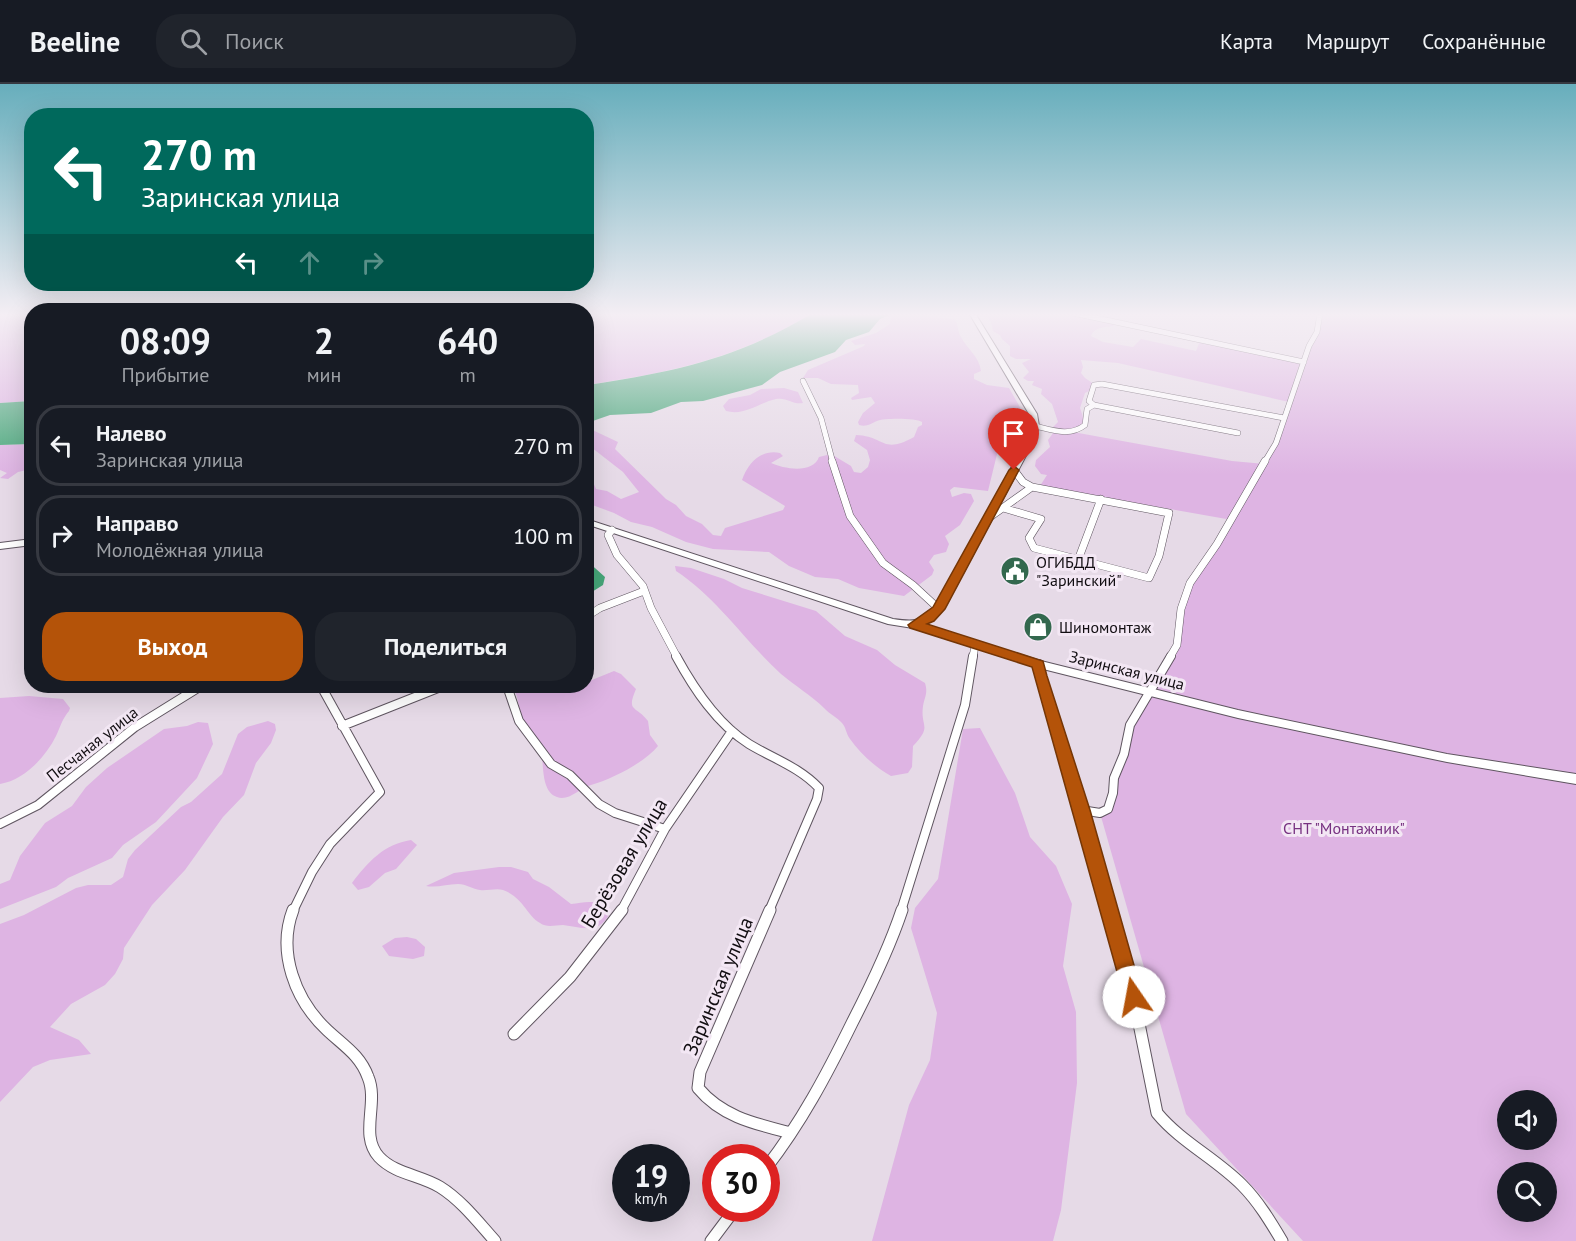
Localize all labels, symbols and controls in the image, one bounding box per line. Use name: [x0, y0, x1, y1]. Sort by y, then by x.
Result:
search box: [156, 14, 576, 68]
text: Beeline: [30, 23, 120, 60]
icon: search: [177, 25, 210, 58]
text: Поиск: [225, 27, 284, 55]
text: Карта: [1220, 28, 1273, 55]
text: Маршрут: [1306, 28, 1389, 55]
text: Сохранённые: [1422, 28, 1546, 55]
text: 270 m: [141, 127, 257, 182]
icon: left: [42, 132, 120, 210]
text: Заринская улица: [141, 180, 340, 214]
icon: left: [230, 246, 263, 279]
icon: ahead: [293, 246, 326, 279]
icon: right: [356, 246, 389, 279]
text: 08:09: [120, 317, 211, 364]
text: 2: [314, 317, 334, 364]
text: 640: [437, 317, 498, 364]
text: Прибытие: [121, 362, 209, 388]
text: мин: [307, 362, 341, 388]
text: m: [460, 362, 476, 388]
pin: [988, 408, 1039, 470]
icon: arrive: [997, 417, 1030, 450]
text: Налево: [96, 419, 167, 447]
icon: left: [45, 429, 78, 462]
text: 270 m: [513, 432, 573, 460]
text: Заринская улица: [96, 447, 244, 473]
text: Направо: [96, 509, 179, 537]
icon: right: [45, 519, 78, 552]
text: 100 m: [513, 522, 573, 550]
text: Молодёжная улица: [96, 537, 264, 563]
place label: ОГИБДД "Заринский": [1036, 552, 1122, 590]
public building icon: ОГИБДД "Заринский": [999, 555, 1031, 587]
shop icon: Шиномонтаж: [1022, 611, 1054, 643]
button: Выход: [42, 612, 303, 681]
button: Поделиться: [315, 612, 576, 681]
place label: Шиномонтаж: [1059, 617, 1152, 637]
street label: Заринская улица: [1067, 646, 1187, 694]
street label: Песчаная улица: [42, 702, 142, 786]
street label: Берёзовая улица: [575, 793, 673, 933]
park label: СНТ "Монтажник": [1283, 818, 1405, 838]
street label: Заринская улица: [677, 913, 759, 1059]
position arrow: [1102, 965, 1166, 1029]
map controls: [1497, 1090, 1557, 1222]
button: sound: [1497, 1090, 1557, 1150]
speed limit sign: 30: [702, 1144, 780, 1222]
text: 19: [634, 1156, 668, 1195]
button: search: [1497, 1162, 1557, 1222]
text: km/h: [635, 1189, 667, 1208]

